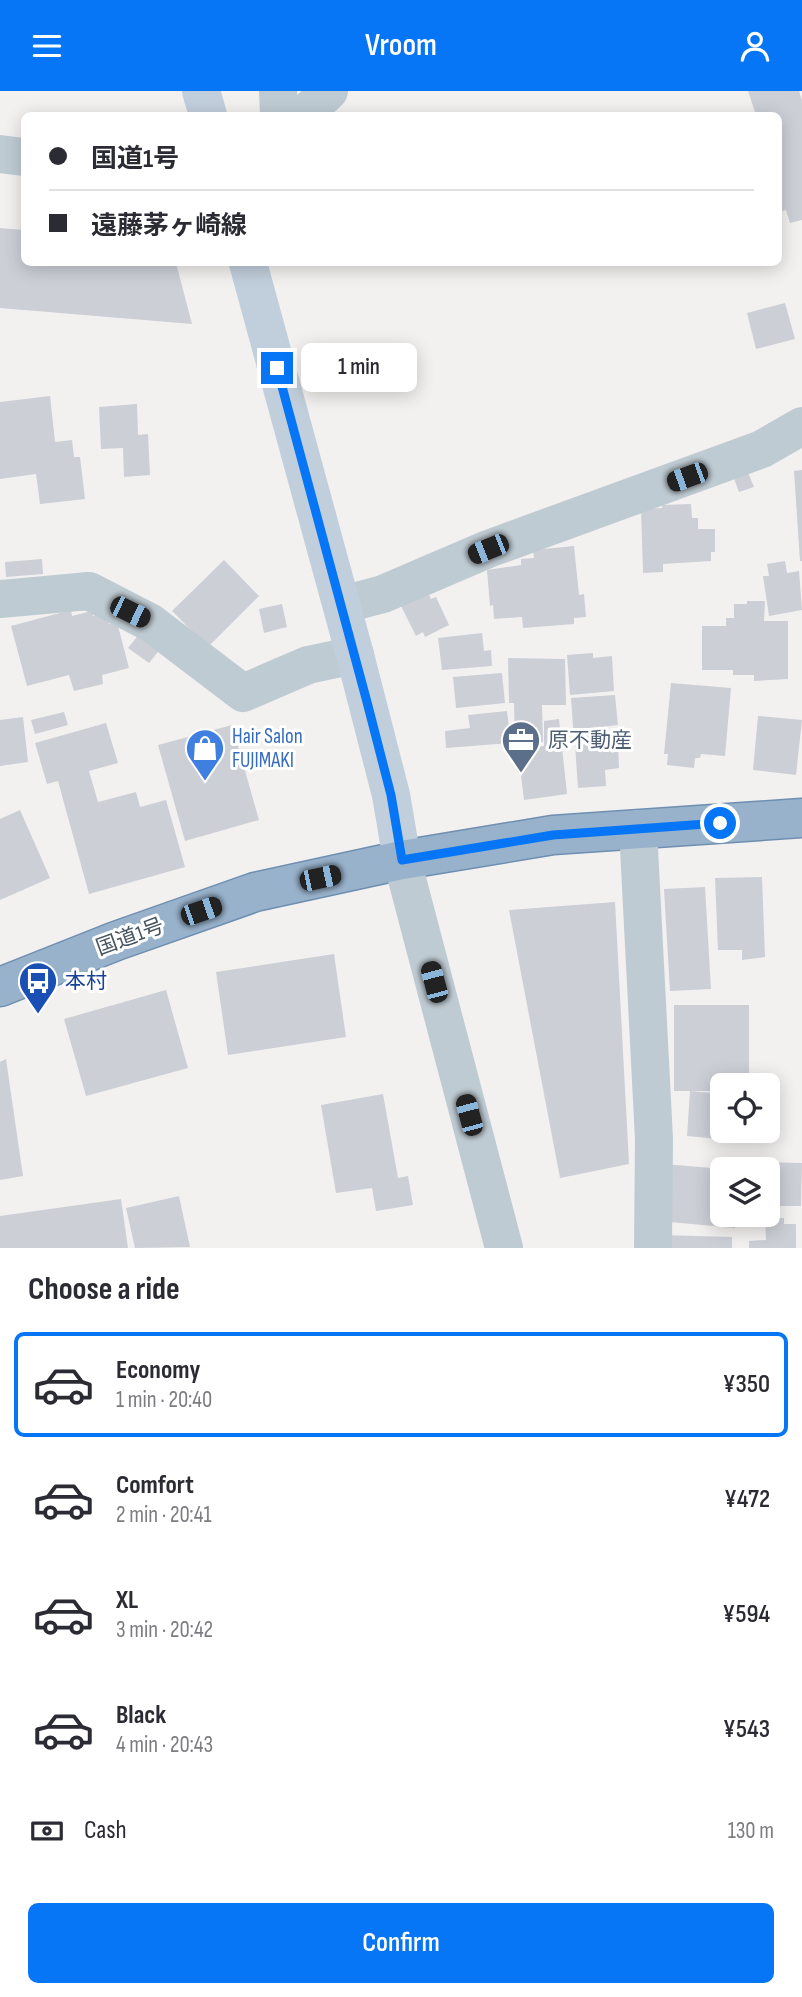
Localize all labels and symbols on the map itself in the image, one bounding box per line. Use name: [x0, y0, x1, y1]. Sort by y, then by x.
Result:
callout: 1 min: [302, 343, 417, 393]
route end: [261, 352, 293, 384]
car: [664, 460, 711, 494]
car: [465, 531, 512, 567]
car: [107, 593, 154, 631]
office icon: 原不動産: [500, 719, 542, 774]
place label: Hair Salon FUJIMAKI: [232, 724, 303, 773]
shop icon: Hair Salon FUJIMAKI: [184, 727, 226, 782]
place label: 原不動産: [548, 728, 632, 753]
route start: [704, 807, 736, 839]
car: [298, 863, 343, 893]
car: [178, 894, 225, 928]
street label: 国道1号: [93, 913, 167, 961]
car: [419, 959, 450, 1005]
bus stop icon: 本村: [17, 960, 59, 1015]
place label: 本村: [65, 969, 107, 994]
car: [454, 1092, 485, 1138]

